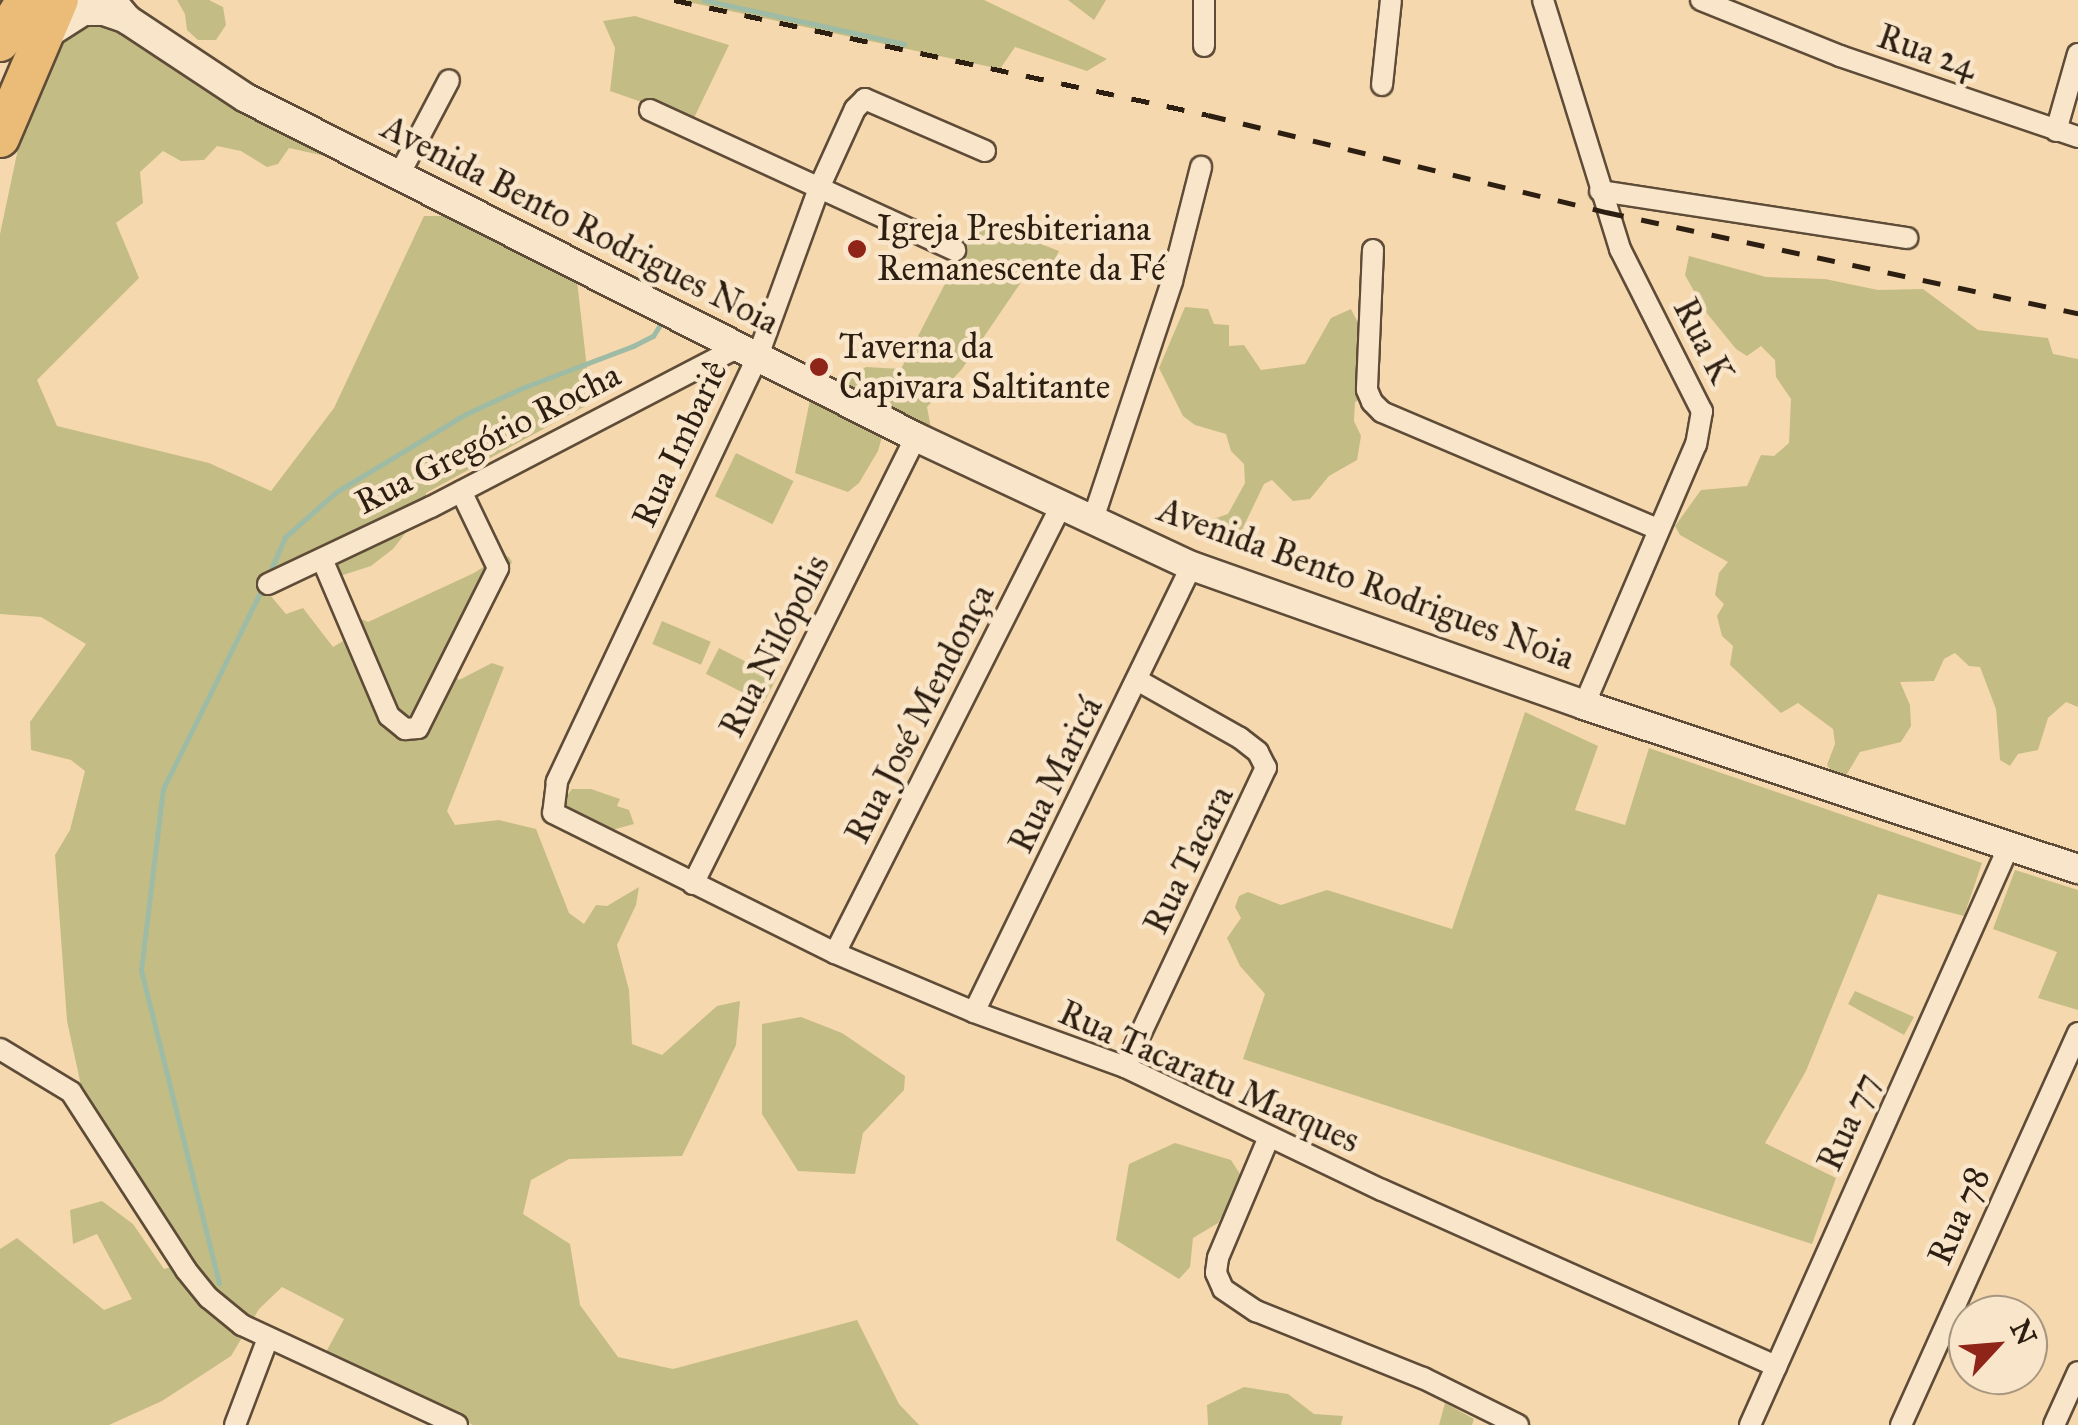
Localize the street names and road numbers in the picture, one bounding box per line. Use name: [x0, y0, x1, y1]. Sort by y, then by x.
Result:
street label: Rua 24: [1872, 16, 1982, 88]
street label: Avenida Bento Rodrigues Noia: [374, 106, 786, 344]
street label: Rua K: [1664, 291, 1742, 391]
street label: Rua Gregório Rocha: [349, 354, 627, 524]
street label: Rua Imbariê: [623, 354, 737, 534]
street label: Avenida Bento Rodrigues Noia: [1152, 489, 1580, 679]
street label: Rua Nilópolis: [711, 548, 839, 744]
street label: Rua José Mendonça: [837, 578, 1003, 850]
street label: Rua Maricá: [1000, 690, 1112, 860]
street label: Rua Tacara: [1135, 779, 1243, 941]
street label: Rua Tacaratu Marques: [1052, 992, 1366, 1162]
street label: Rua 77: [1809, 1067, 1889, 1177]
street label: Rua 78: [1919, 1161, 1999, 1271]

